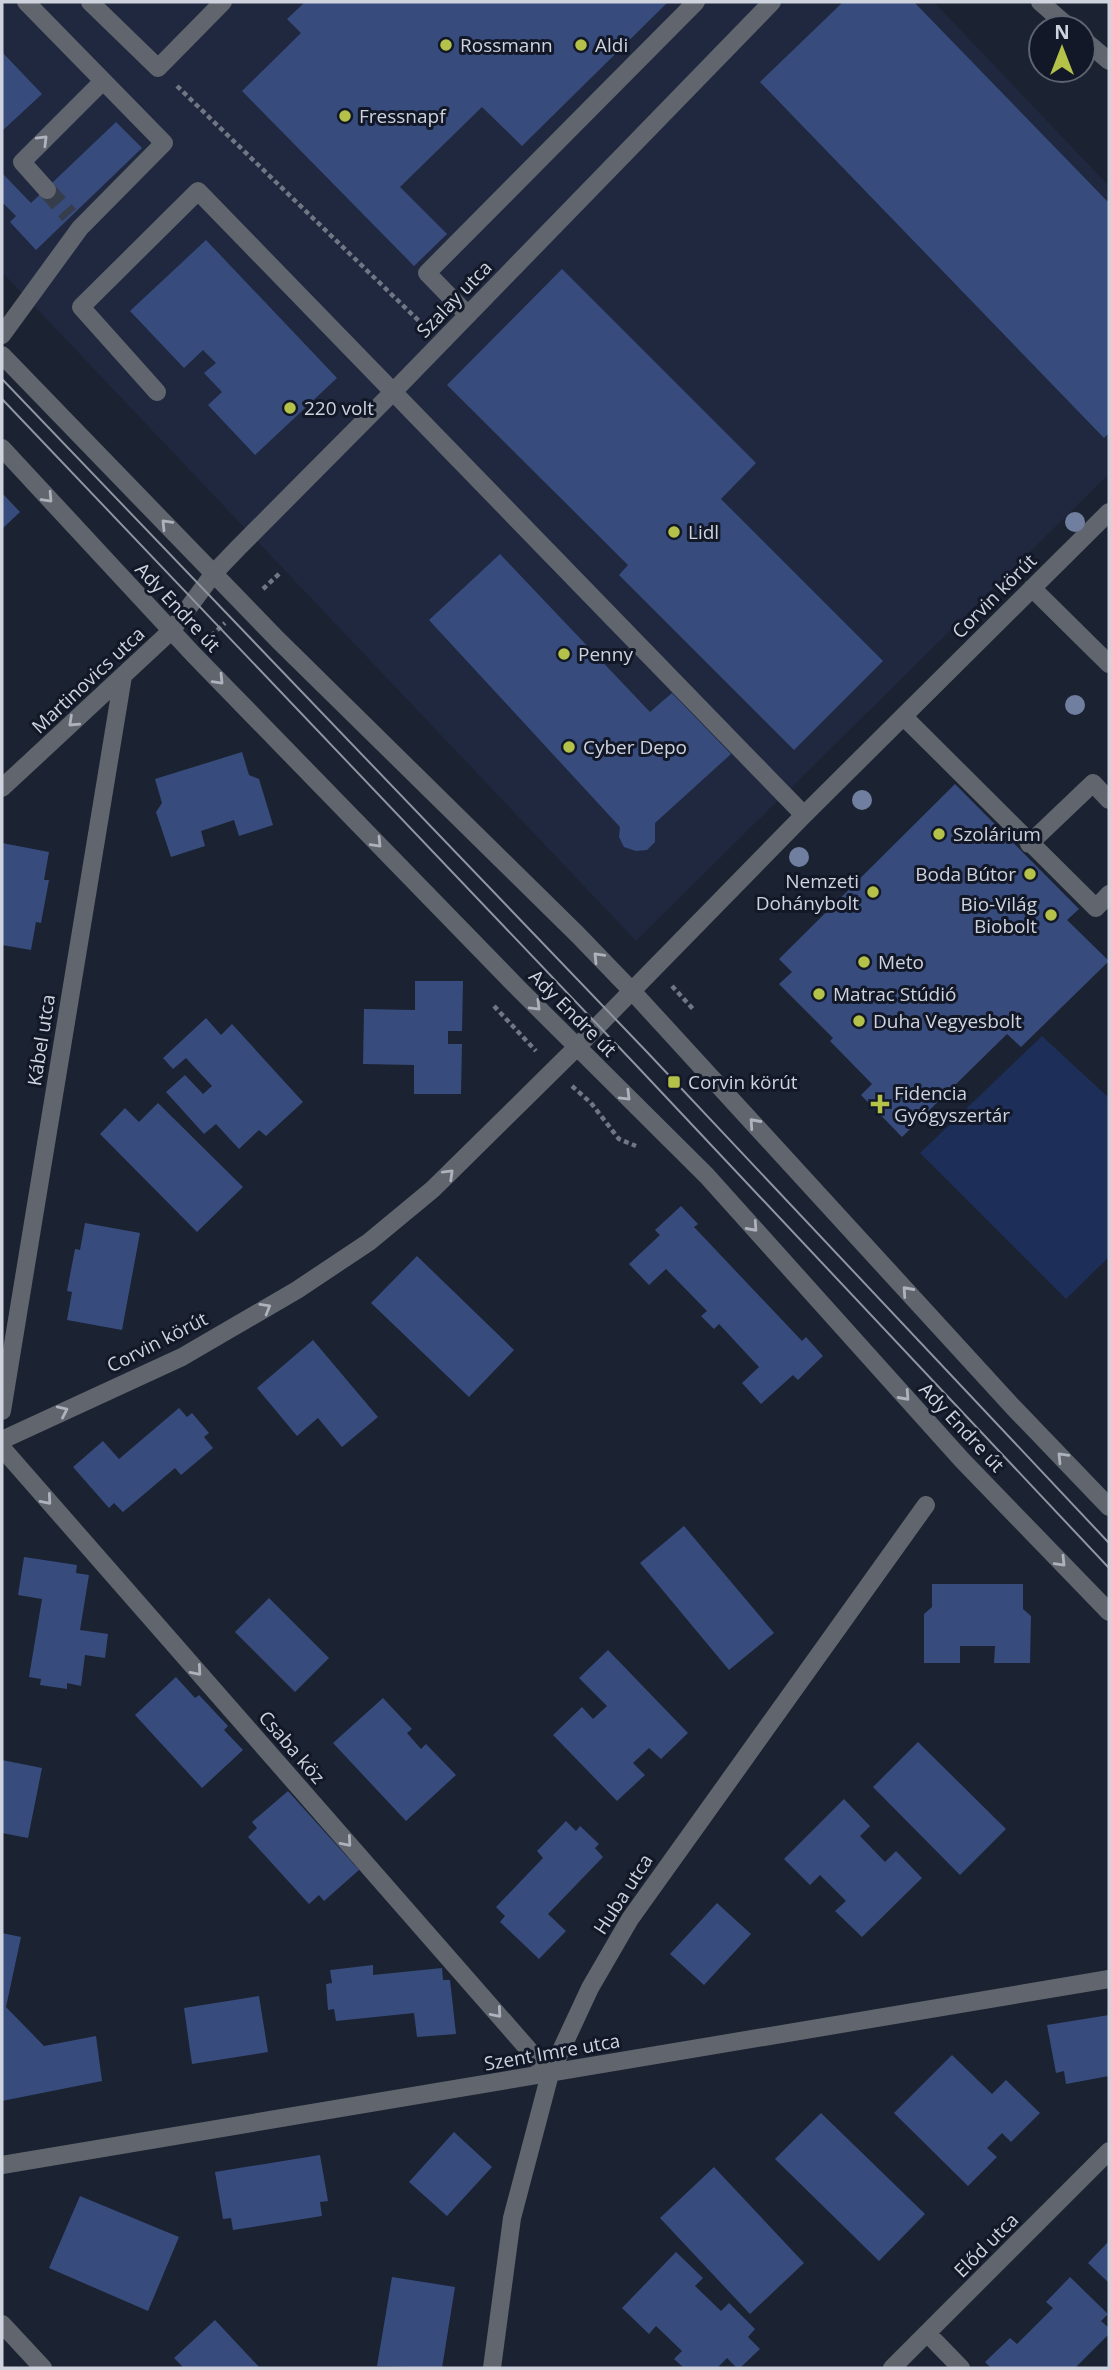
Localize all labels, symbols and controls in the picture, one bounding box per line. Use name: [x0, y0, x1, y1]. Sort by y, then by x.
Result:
north arrow: [1027, 14, 1097, 84]
text: N: [1054, 19, 1070, 45]
place label: Rossmann: [460, 32, 553, 58]
place label: Aldi: [595, 32, 628, 58]
marker: Rossmann: [438, 37, 454, 53]
marker: Aldi: [573, 37, 589, 53]
place label: Fressnapf: [359, 103, 447, 129]
marker: Fressnapf: [337, 108, 353, 124]
one-way arrow: [35, 136, 48, 149]
street label: Szalay utca: [411, 255, 497, 343]
place label: 220 volt: [304, 395, 374, 421]
marker: 220 volt: [282, 400, 298, 416]
one-way arrow: [40, 490, 53, 503]
place label: Lidl: [688, 519, 719, 545]
one-way arrow: [162, 520, 175, 533]
marker: Lidl: [666, 524, 682, 540]
street label: Corvin körút: [946, 548, 1042, 644]
street label: Ady Endre út: [130, 557, 226, 658]
street label: Martinovics utca: [26, 621, 150, 739]
place label: Penny: [578, 641, 633, 667]
marker: Penny: [556, 646, 572, 662]
one-way arrow: [210, 672, 223, 685]
one-way arrow: [68, 714, 81, 727]
place label: Cyber Depo: [583, 734, 687, 760]
marker: Cyber Depo: [561, 739, 577, 755]
place label: Szolárium: [953, 821, 1041, 847]
marker: Szolárium: [931, 826, 947, 842]
one-way arrow: [369, 835, 382, 848]
place label: Boda Bútor: [915, 861, 1016, 887]
marker: Boda Bútor: [1022, 866, 1038, 882]
place label: Nemzeti Dohánybolt: [756, 868, 859, 916]
marker: Nemzeti Dohánybolt: [865, 884, 881, 900]
place label: Bio-Világ Biobolt: [961, 891, 1037, 939]
marker: Bio-Világ Biobolt: [1043, 907, 1059, 923]
place label: Meto: [878, 949, 924, 975]
one-way arrow: [594, 952, 607, 965]
marker: Meto: [856, 954, 872, 970]
street label: Ady Endre út: [524, 964, 623, 1063]
place label: Matrac Stúdió: [833, 981, 956, 1007]
marker: Matrac Stúdió: [811, 986, 827, 1002]
street label: Kábel utca: [21, 992, 61, 1088]
one-way arrow: [528, 998, 540, 1010]
place label: Duha Vegyesbolt: [873, 1008, 1022, 1034]
marker: Duha Vegyesbolt: [851, 1013, 867, 1029]
place label: Corvin körút: [688, 1069, 798, 1095]
marker: Corvin körút: [666, 1074, 682, 1090]
place label: Fidencia Gyógyszertár: [894, 1080, 1010, 1128]
one-way arrow: [617, 1087, 630, 1100]
marker: Fidencia Gyógyszertár: [872, 1096, 888, 1112]
one-way arrow: [749, 1118, 762, 1131]
one-way arrow: [441, 1169, 454, 1182]
one-way arrow: [745, 1219, 757, 1232]
one-way arrow: [903, 1286, 916, 1299]
one-way arrow: [258, 1303, 271, 1316]
street label: Corvin körút: [102, 1305, 212, 1378]
street label: Ady Endre út: [914, 1377, 1010, 1478]
one-way arrow: [897, 1388, 909, 1401]
one-way arrow: [56, 1405, 69, 1419]
one-way arrow: [1058, 1452, 1071, 1465]
one-way arrow: [38, 1492, 51, 1505]
one-way arrow: [1052, 1554, 1065, 1567]
one-way arrow: [189, 1663, 201, 1676]
street label: Csaba köz: [253, 1705, 331, 1789]
one-way arrow: [339, 1833, 351, 1846]
street label: Huba utca: [587, 1849, 659, 1939]
one-way arrow: [489, 2004, 501, 2017]
street label: Szent Imre utca: [482, 2027, 622, 2077]
street label: Előd utca: [948, 2207, 1024, 2283]

